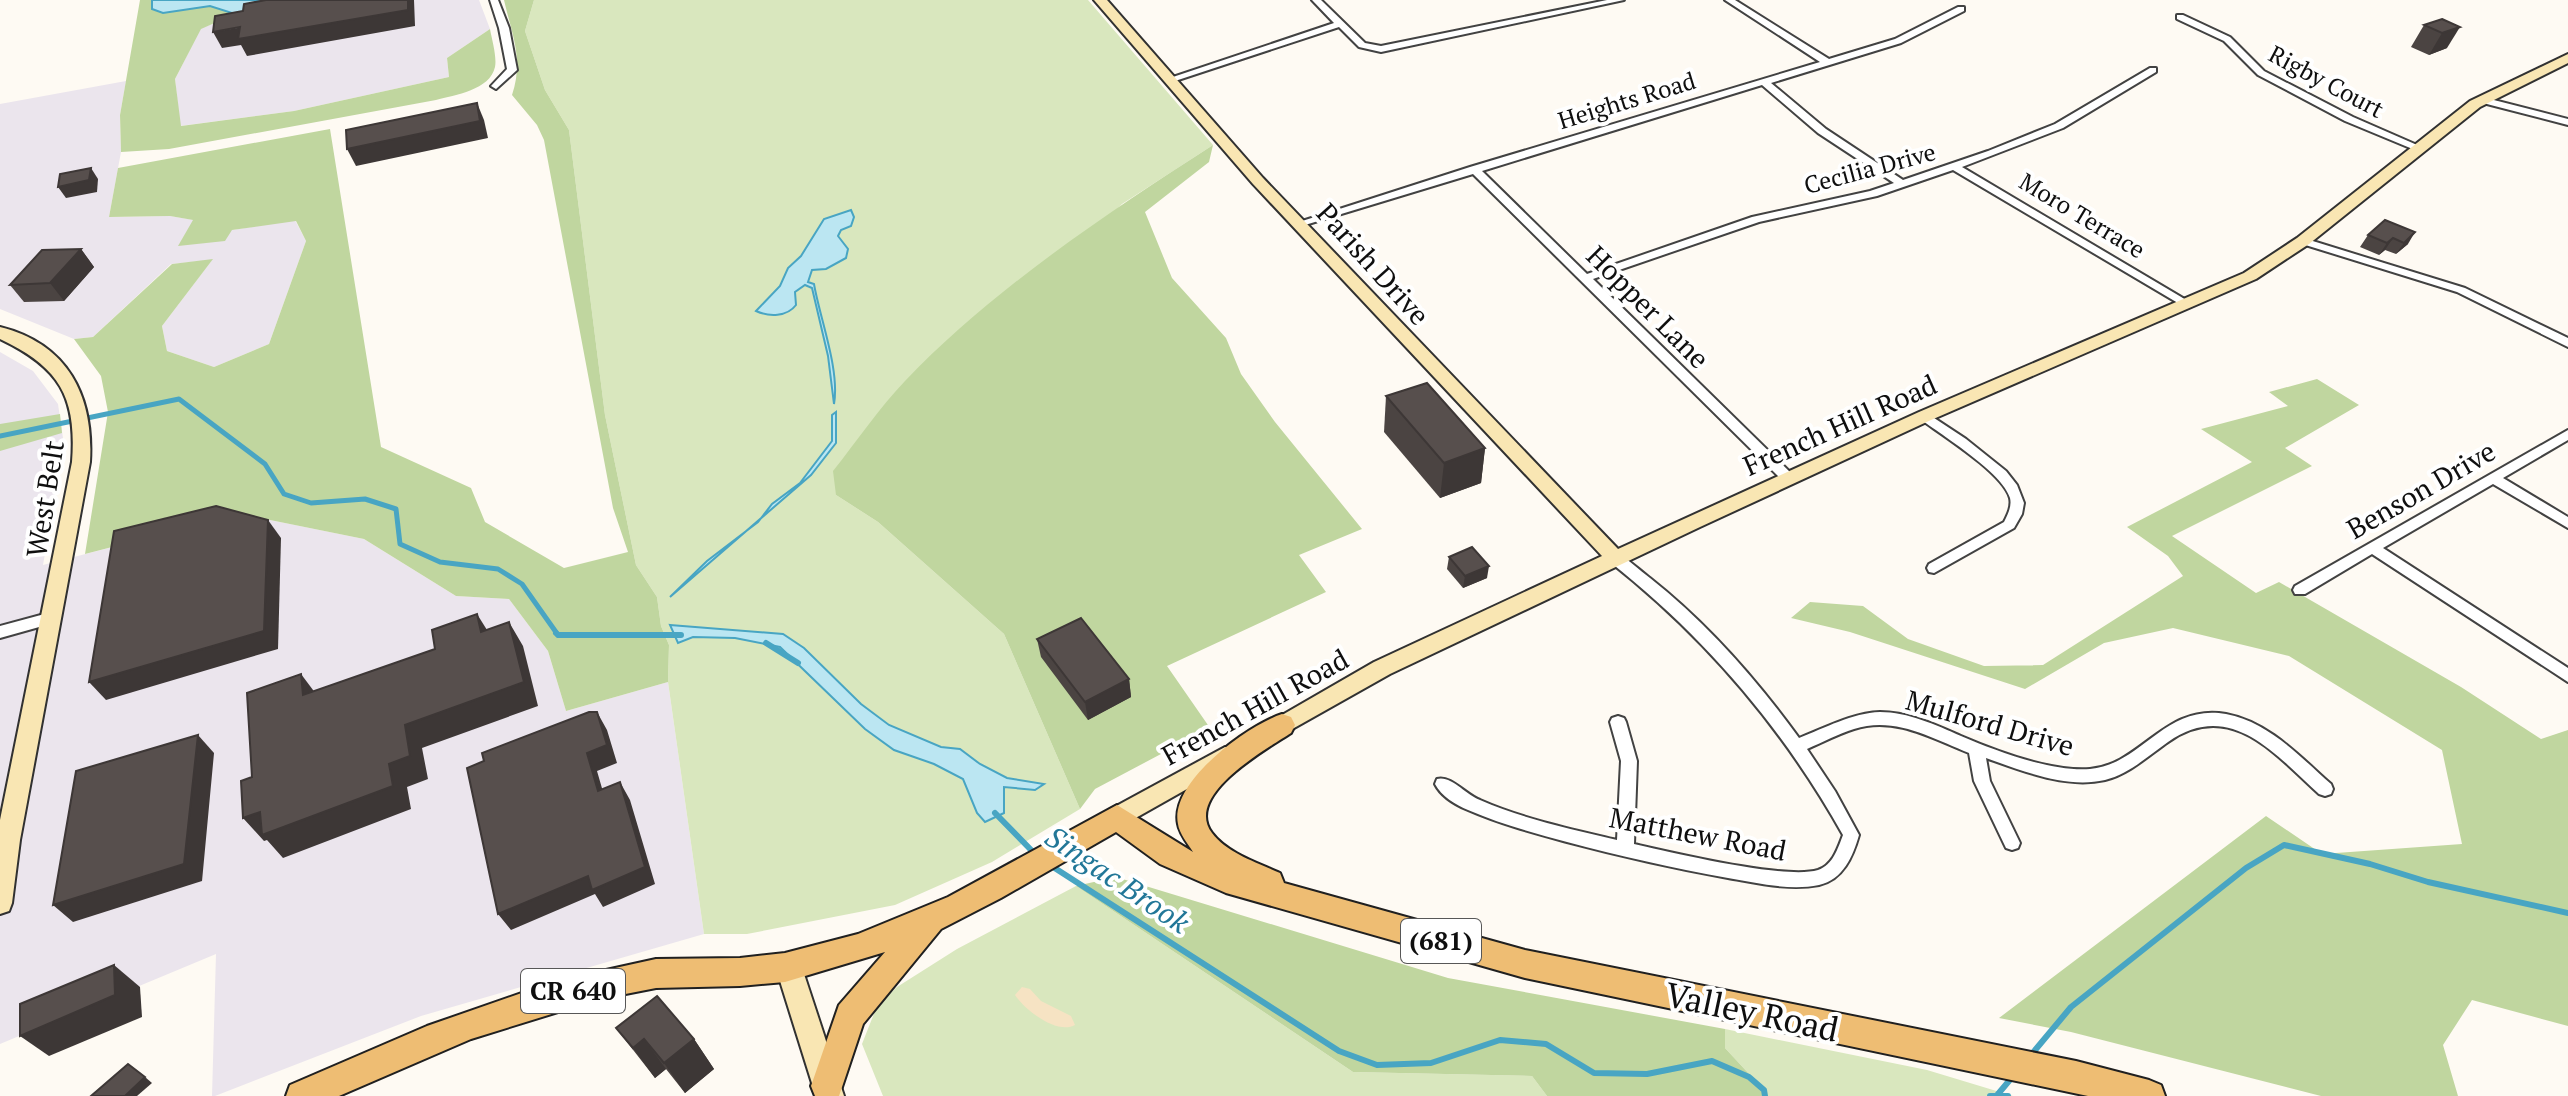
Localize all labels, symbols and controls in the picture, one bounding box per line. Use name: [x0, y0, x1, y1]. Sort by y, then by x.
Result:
street label: Rigby Court: [2263, 37, 2390, 125]
street label: Heights Road: [1554, 64, 1699, 136]
street label: Cecilia Drive: [1800, 135, 1939, 201]
street label: Moro Terrace: [2014, 165, 2151, 265]
street label: Parish Drive: [1309, 195, 1438, 333]
street label: Hopper Lane: [1579, 237, 1718, 376]
street label: French Hill Road: [1737, 365, 1942, 484]
street label: Benson Drive: [2340, 432, 2502, 547]
street label: West Belt: [17, 437, 72, 560]
street label: French Hill Road: [1155, 640, 1355, 773]
street label: Mulford Drive: [1902, 681, 2078, 764]
street label: Matthew Road: [1607, 798, 1790, 869]
water label: Singac Brook: [1038, 816, 1198, 942]
road number: (681): [1401, 919, 1481, 963]
road number: CR 640: [521, 969, 625, 1013]
street label: Valley Road: [1661, 971, 1843, 1052]

